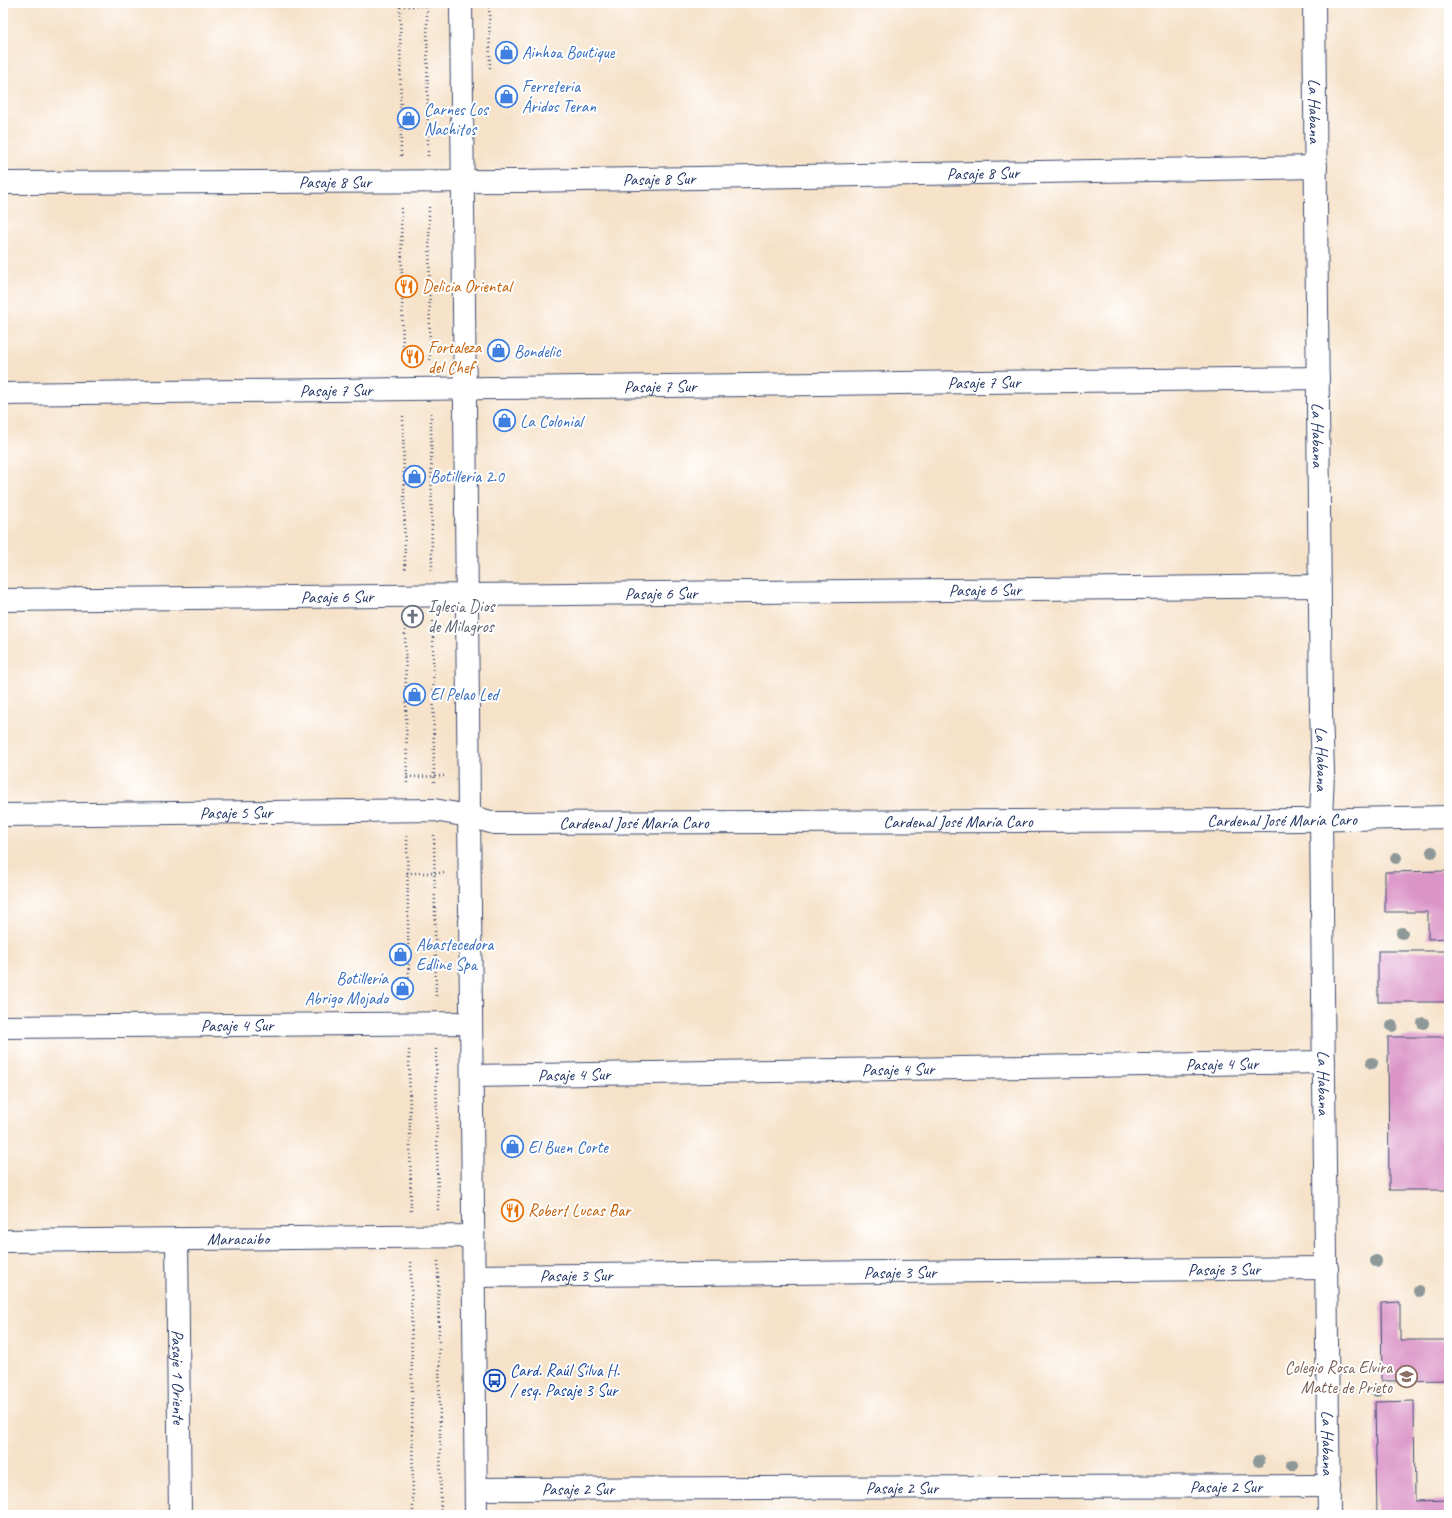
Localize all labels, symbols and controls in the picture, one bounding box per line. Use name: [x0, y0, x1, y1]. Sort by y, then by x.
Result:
shop icon: Ainhoa Boutique: [493, 39, 519, 65]
place label: Ainhoa Boutique: [522, 42, 616, 63]
place label: Ferreteria Áridos Teran: [522, 76, 596, 117]
street label: La Habana: [1304, 79, 1325, 145]
shop icon: Ferreteria Áridos Teran: [494, 83, 520, 109]
place label: Carnes Los Nachitos: [424, 99, 490, 140]
shop icon: Carnes Los Nachitos: [395, 106, 421, 132]
street label: Pasaje 8 Sur: [946, 162, 1021, 185]
street label: Pasaje 8 Sur: [623, 168, 697, 190]
street label: Pasaje 8 Sur: [299, 172, 373, 193]
restaurant icon: Delicia Oriental: [394, 273, 420, 299]
place label: Delicia Oriental: [422, 276, 514, 297]
place label: Fortaleza del Chef: [428, 337, 483, 378]
shop icon: Bondelic: [485, 338, 511, 364]
place label: Bondelic: [514, 341, 562, 362]
restaurant icon: Fortaleza del Chef: [400, 344, 426, 370]
street label: Pasaje 7 Sur: [948, 372, 1022, 394]
street label: Pasaje 7 Sur: [624, 376, 698, 397]
street label: Pasaje 7 Sur: [300, 379, 374, 401]
street label: La Habana: [1307, 403, 1329, 469]
shop icon: La Colonial: [491, 408, 517, 434]
place label: La Colonial: [520, 411, 585, 432]
shop icon: Botilleria 2.0: [402, 463, 428, 489]
place label: Botilleria 2.0: [430, 466, 505, 487]
street label: Pasaje 6 Sur: [949, 579, 1023, 601]
street label: Pasaje 6 Sur: [625, 583, 699, 604]
street label: Pasaje 6 Sur: [301, 586, 375, 608]
place label: Iglesia Dios de Milagros: [428, 596, 496, 637]
church icon: Iglesia Dios de Milagros: [399, 603, 425, 629]
shop icon: El Pelao Led: [402, 681, 428, 707]
place label: El Pelao Led: [430, 684, 501, 705]
street label: La Habana: [1311, 726, 1333, 793]
street label: Pasaje 5 Sur: [200, 802, 274, 824]
street label: Cardenal José María Caro: [1207, 809, 1358, 831]
street label: Cardenal José María Caro: [883, 811, 1034, 833]
street label: Cardenal José María Caro: [559, 812, 710, 834]
place label: Abastecedora Edline Spa: [416, 934, 494, 975]
shop icon: Abastecedora Edline Spa: [388, 941, 414, 967]
place label: Botillería Abrigo Mojado: [305, 968, 390, 1009]
shop icon: Botillería Abrigo Mojado: [390, 975, 416, 1001]
street label: Pasaje 4 Sur: [201, 1015, 275, 1036]
street label: La Habana: [1313, 1050, 1334, 1117]
street label: Pasaje 4 Sur: [1185, 1053, 1260, 1075]
street label: Pasaje 4 Sur: [862, 1058, 936, 1081]
street label: Pasaje 4 Sur: [538, 1064, 612, 1086]
shop icon: El Buen Corte: [500, 1134, 526, 1160]
place label: El Buen Corte: [528, 1137, 609, 1158]
restaurant icon: Robert Lucas Bar: [500, 1197, 526, 1223]
place label: Robert Lucas Bar: [528, 1200, 632, 1221]
street label: Maracaibo: [207, 1228, 271, 1250]
street label: Pasaje 3 Sur: [1188, 1259, 1262, 1280]
street label: Pasaje 3 Sur: [864, 1262, 938, 1283]
street label: Pasaje 3 Sur: [540, 1265, 614, 1286]
street label: Pasaje 1 Oriente: [167, 1330, 189, 1426]
place label: Colegio Rosa Elvira Matte de Prieto: [1285, 1357, 1393, 1398]
place label: Card. Raúl Silva H. / esq. Pasaje 3 Sur: [510, 1360, 620, 1401]
school or university icon: Colegio Rosa Elvira Matte de Prieto: [1394, 1364, 1420, 1390]
bus stop icon: Card. Raúl Silva H. / esq. Pasaje 3 Sur: [482, 1367, 508, 1393]
street label: La Habana: [1317, 1410, 1339, 1477]
street label: Pasaje 2 Sur: [1190, 1476, 1264, 1497]
street label: Pasaje 2 Sur: [866, 1477, 940, 1499]
street label: Pasaje 2 Sur: [542, 1479, 616, 1500]

